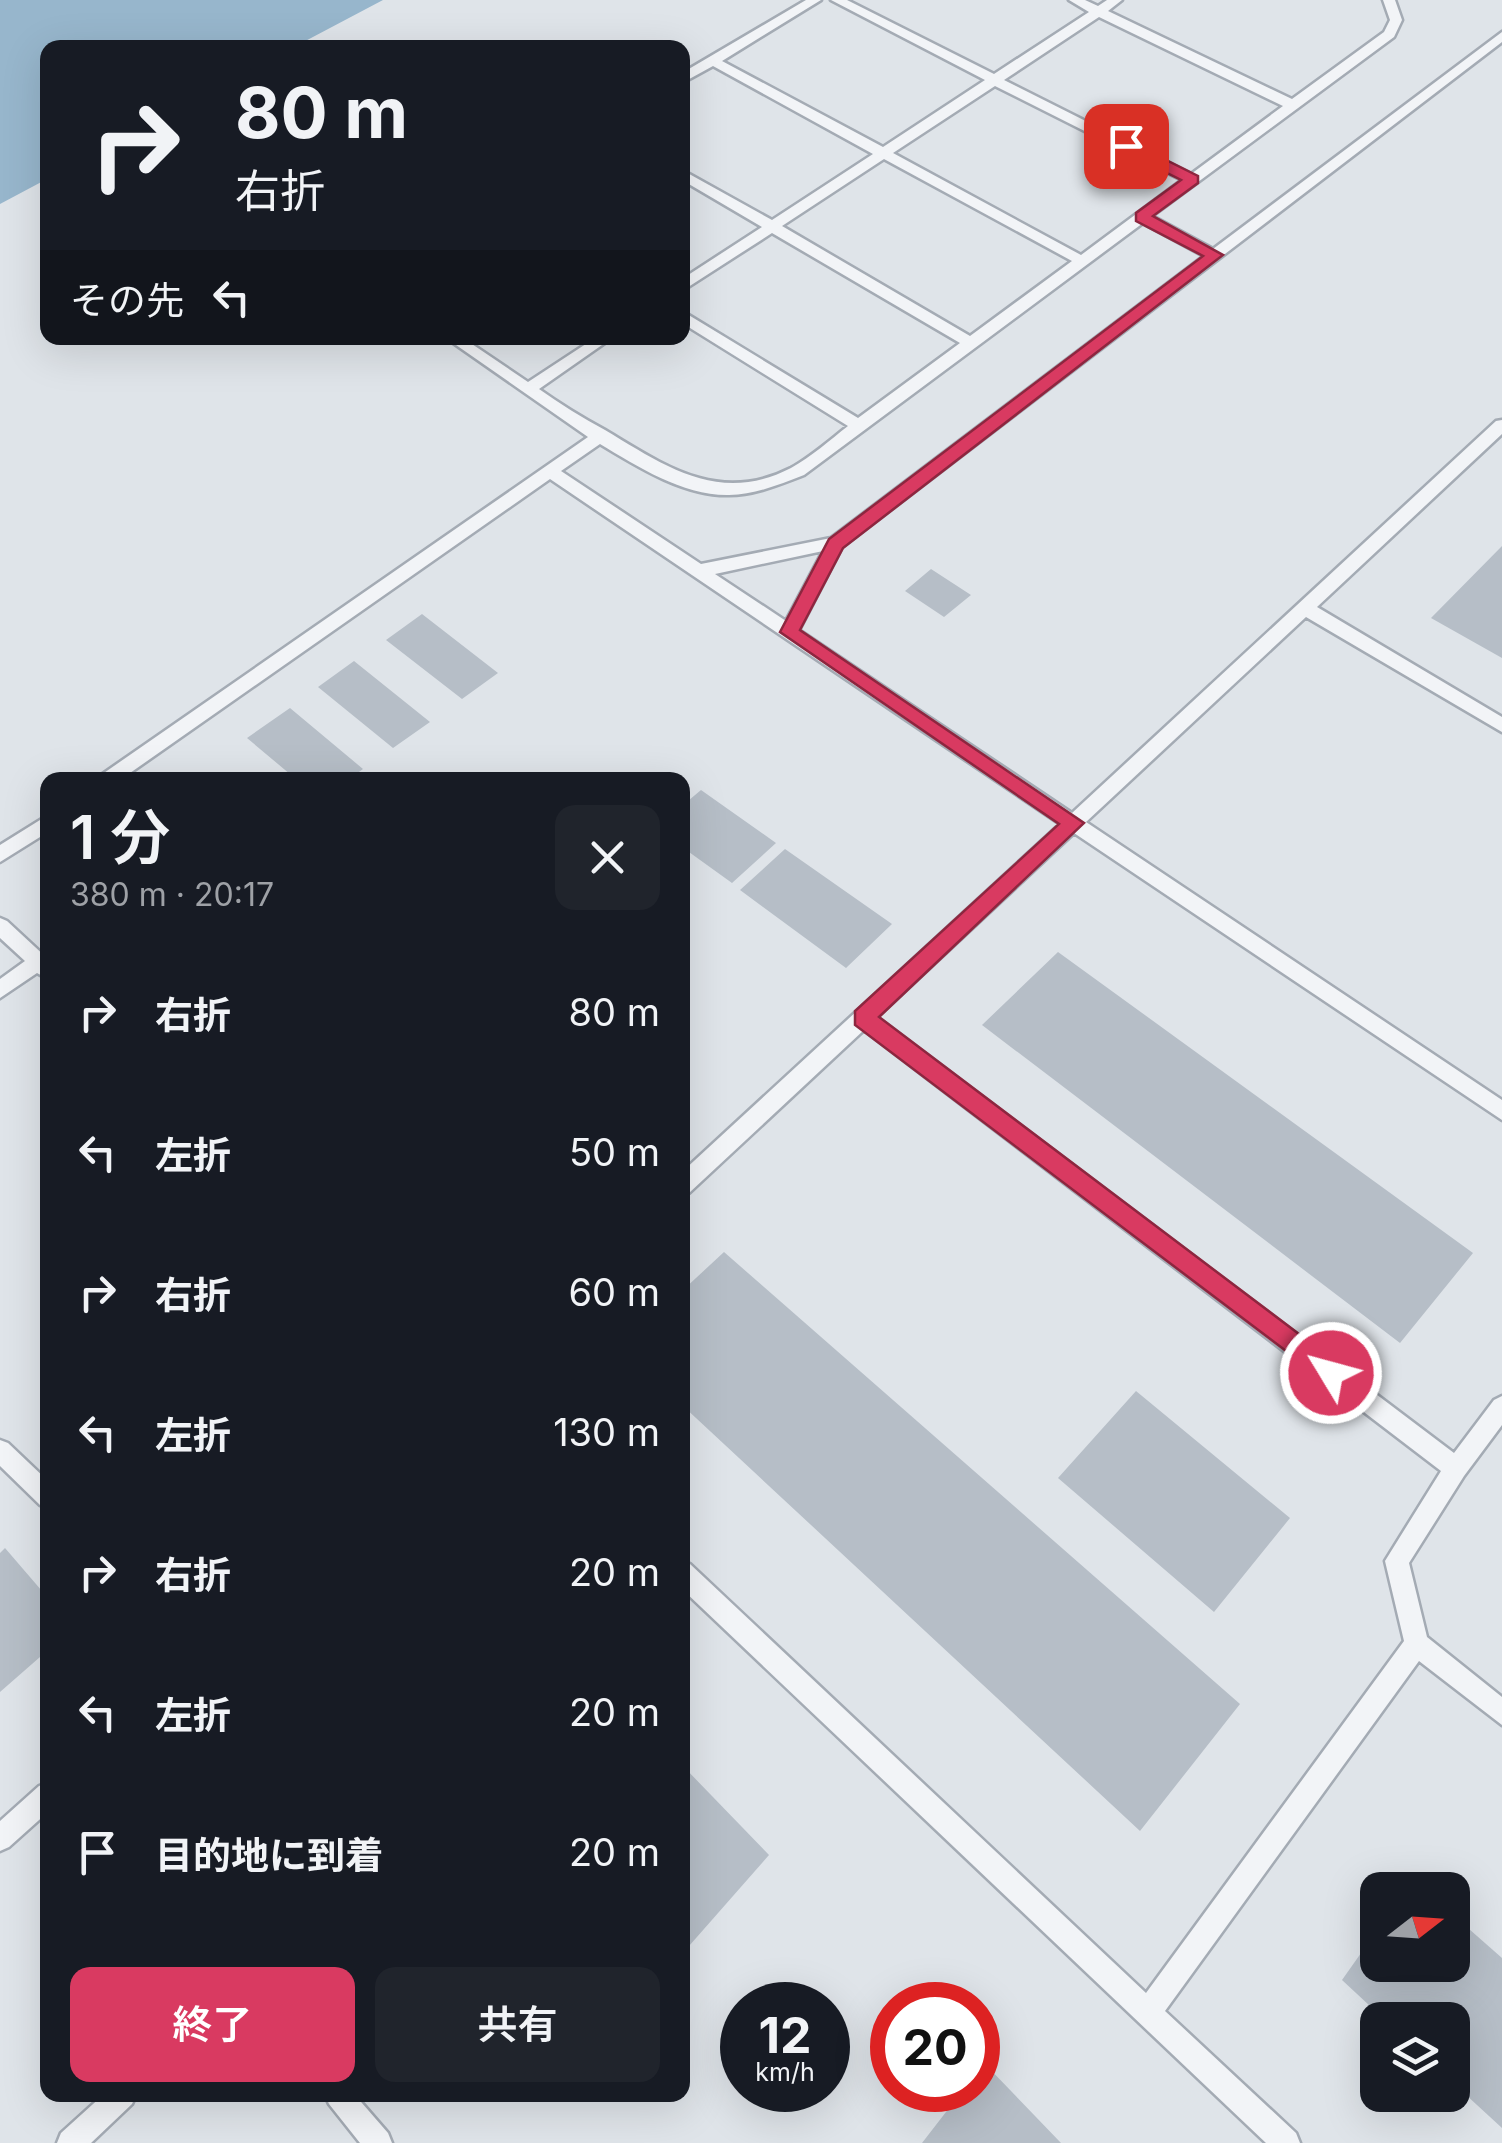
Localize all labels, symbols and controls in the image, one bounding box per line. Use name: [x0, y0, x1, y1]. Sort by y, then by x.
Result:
text: 80 m: [235, 70, 408, 155]
icon: right: [70, 80, 200, 210]
pin: [1084, 104, 1169, 189]
icon: arrive: [1099, 119, 1154, 174]
text: 右折: [235, 163, 325, 218]
icon: left: [204, 270, 259, 325]
text: その先: [70, 277, 184, 323]
text: 1 分: [70, 801, 171, 873]
button: close: [555, 805, 660, 910]
text: 380 m · 20:17: [70, 875, 274, 914]
icon: right: [70, 985, 125, 1040]
text: 80 m: [569, 989, 660, 1035]
text: 右折: [155, 992, 231, 1038]
icon: left: [70, 1125, 125, 1180]
text: 50 m: [569, 1129, 660, 1175]
text: 左折: [155, 1132, 231, 1178]
icon: right: [70, 1265, 125, 1320]
text: 60 m: [568, 1269, 660, 1315]
text: 右折: [155, 1272, 231, 1318]
position arrow: [1279, 1321, 1383, 1425]
icon: left: [70, 1405, 125, 1460]
text: 130 m: [553, 1409, 660, 1455]
text: 左折: [155, 1412, 231, 1458]
icon: right: [70, 1545, 125, 1600]
text: 20 m: [569, 1549, 660, 1595]
text: 右折: [155, 1552, 231, 1598]
icon: left: [70, 1685, 125, 1740]
text: 20 m: [569, 1689, 660, 1735]
text: 左折: [155, 1692, 231, 1738]
icon: arrive: [70, 1825, 125, 1880]
text: 20 m: [569, 1829, 660, 1875]
text: 目的地に到着: [155, 1832, 383, 1878]
north arrow: [1360, 1872, 1470, 1982]
map controls: [1360, 1872, 1470, 2112]
button: 終了: [70, 1967, 355, 2082]
button: 共有: [375, 1967, 660, 2082]
speed limit sign: 20: [870, 1982, 1000, 2112]
button: layers: [1360, 2002, 1470, 2112]
text: 12: [758, 2005, 812, 2065]
text: km/h: [755, 2057, 815, 2087]

